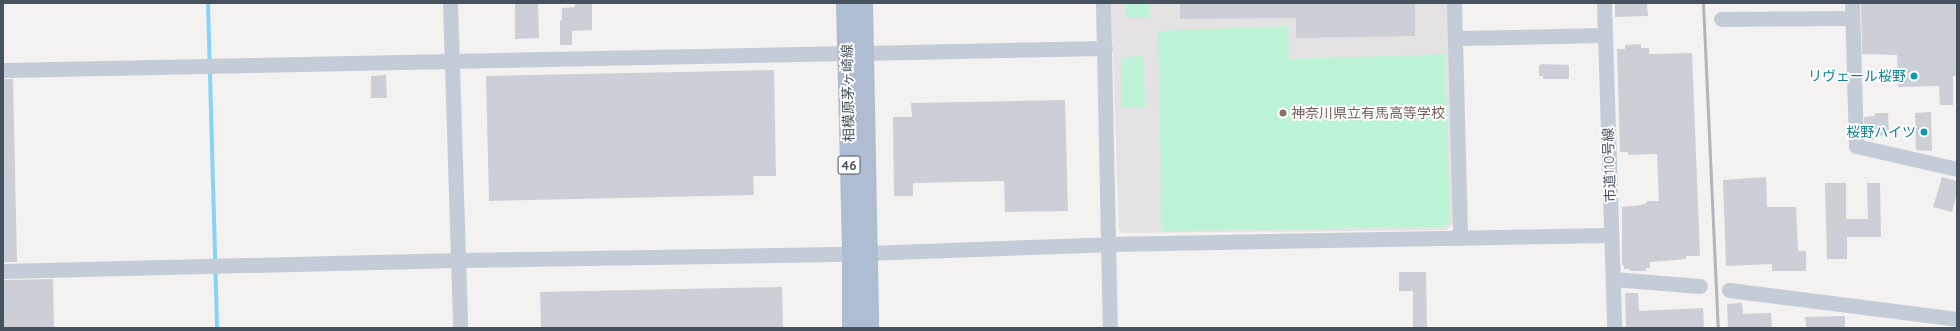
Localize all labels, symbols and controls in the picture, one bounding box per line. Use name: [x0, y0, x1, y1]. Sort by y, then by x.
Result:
street label: 相模原茅ヶ崎線: [839, 44, 857, 142]
place label: リヴェール桜野: [1808, 68, 1906, 84]
marker: リヴェール桜野: [1909, 71, 1919, 81]
place label: 神奈川県立有馬高等学校: [1291, 105, 1445, 121]
marker: 神奈川県立有馬高等学校: [1278, 108, 1288, 118]
place label: 桜野ハイツ: [1846, 124, 1916, 140]
street label: 市道110号線: [1599, 127, 1619, 203]
marker: 桜野ハイツ: [1919, 127, 1929, 137]
road number: 46: [837, 154, 861, 176]

